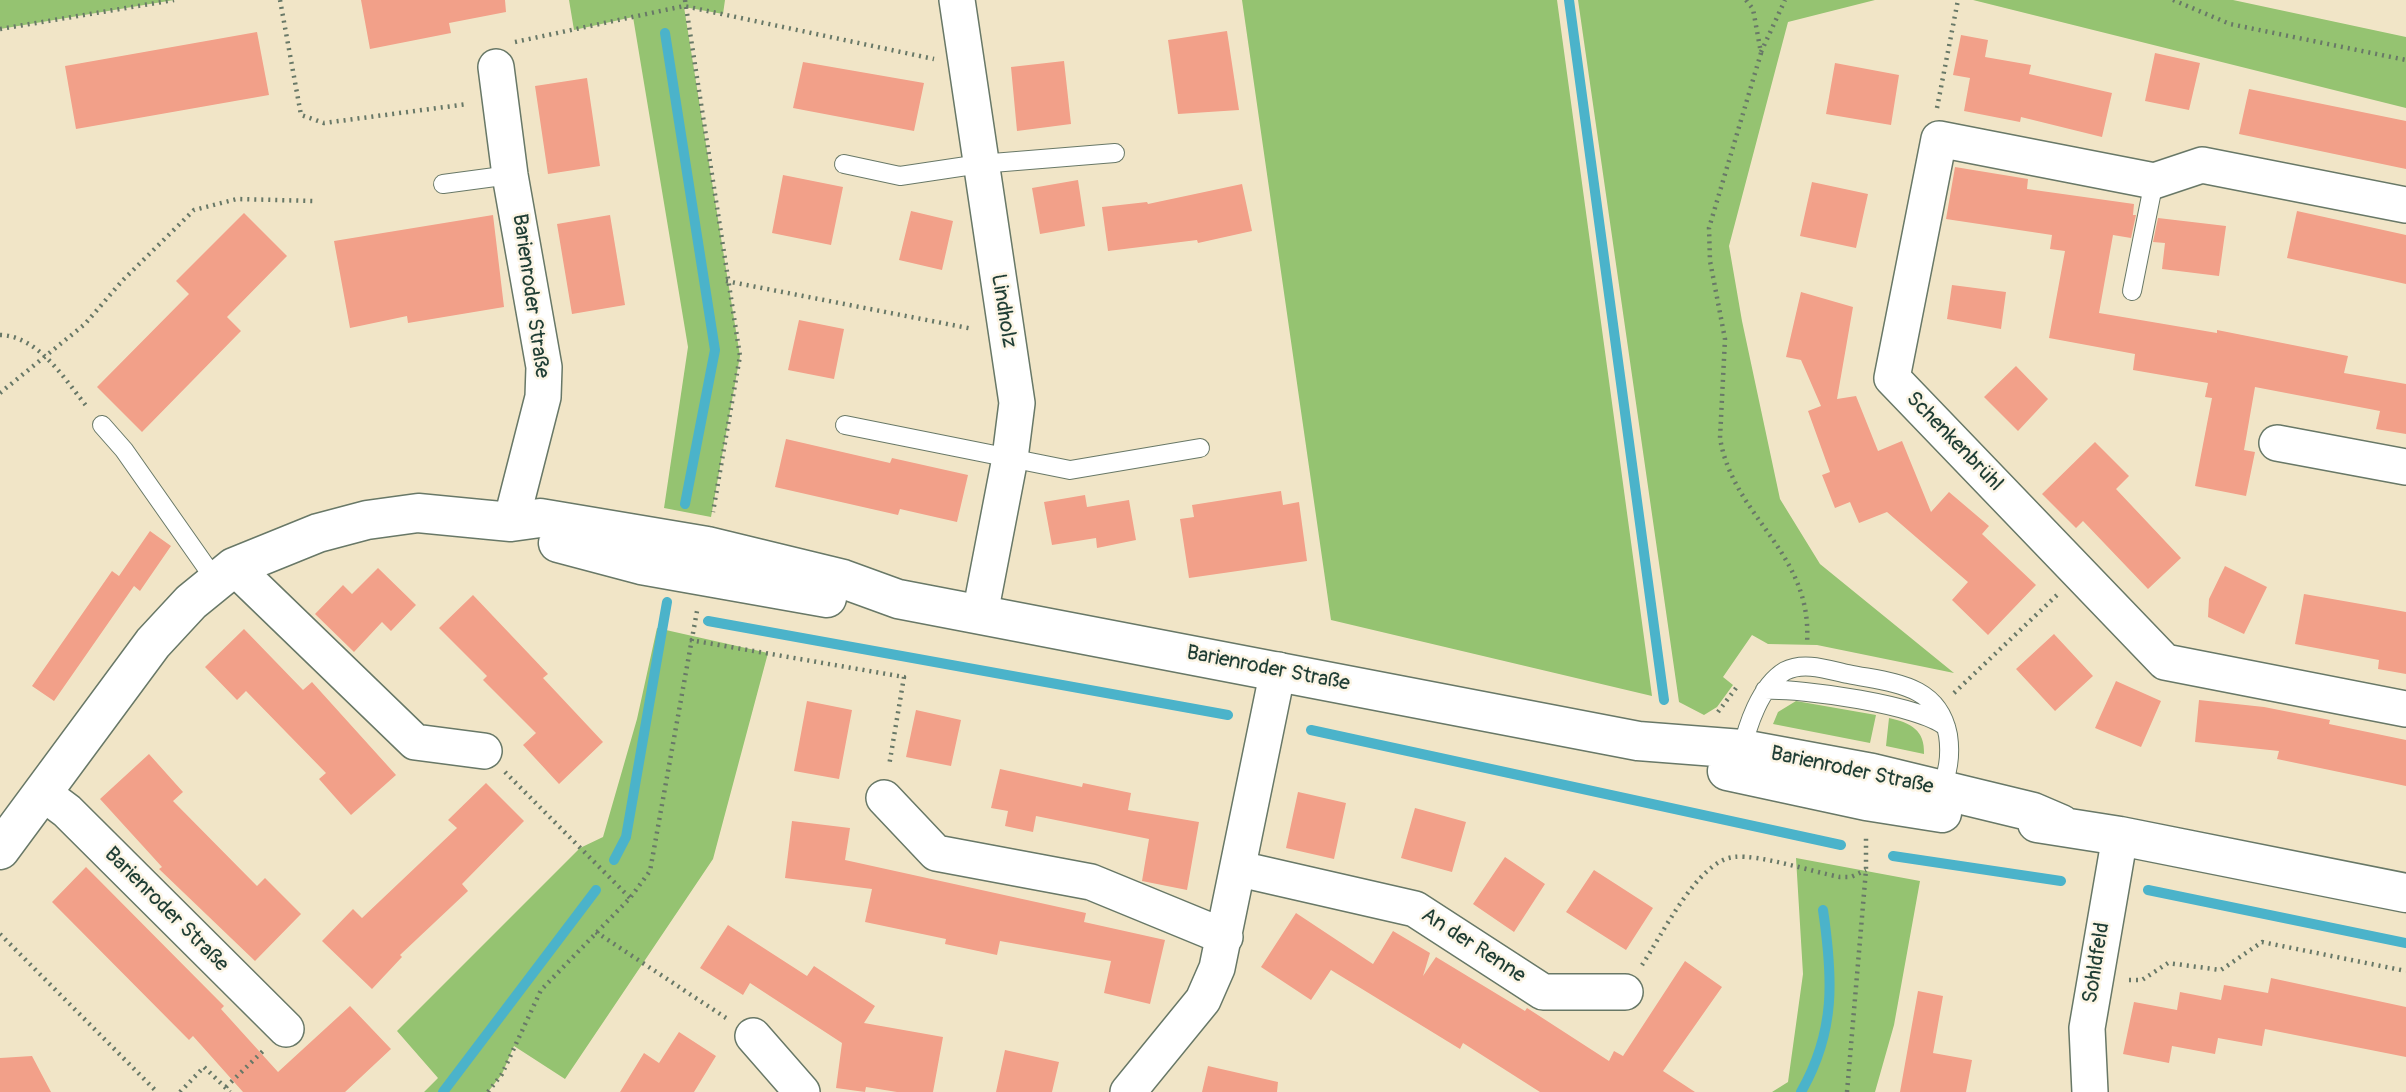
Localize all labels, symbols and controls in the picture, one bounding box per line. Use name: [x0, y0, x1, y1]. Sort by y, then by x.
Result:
street label: Barienroder Straße: [506, 212, 554, 380]
street label: Lindholz: [985, 272, 1021, 350]
street label: Schenkenbrühl: [1900, 387, 2008, 497]
street label: Barienroder Straße: [1184, 641, 1352, 697]
street label: Barienroder Straße: [1768, 741, 1936, 801]
street label: Barienroder Straße: [98, 842, 234, 978]
street label: An der Renne: [1416, 903, 1530, 989]
street label: Sohldfeld: [2078, 921, 2116, 1005]

